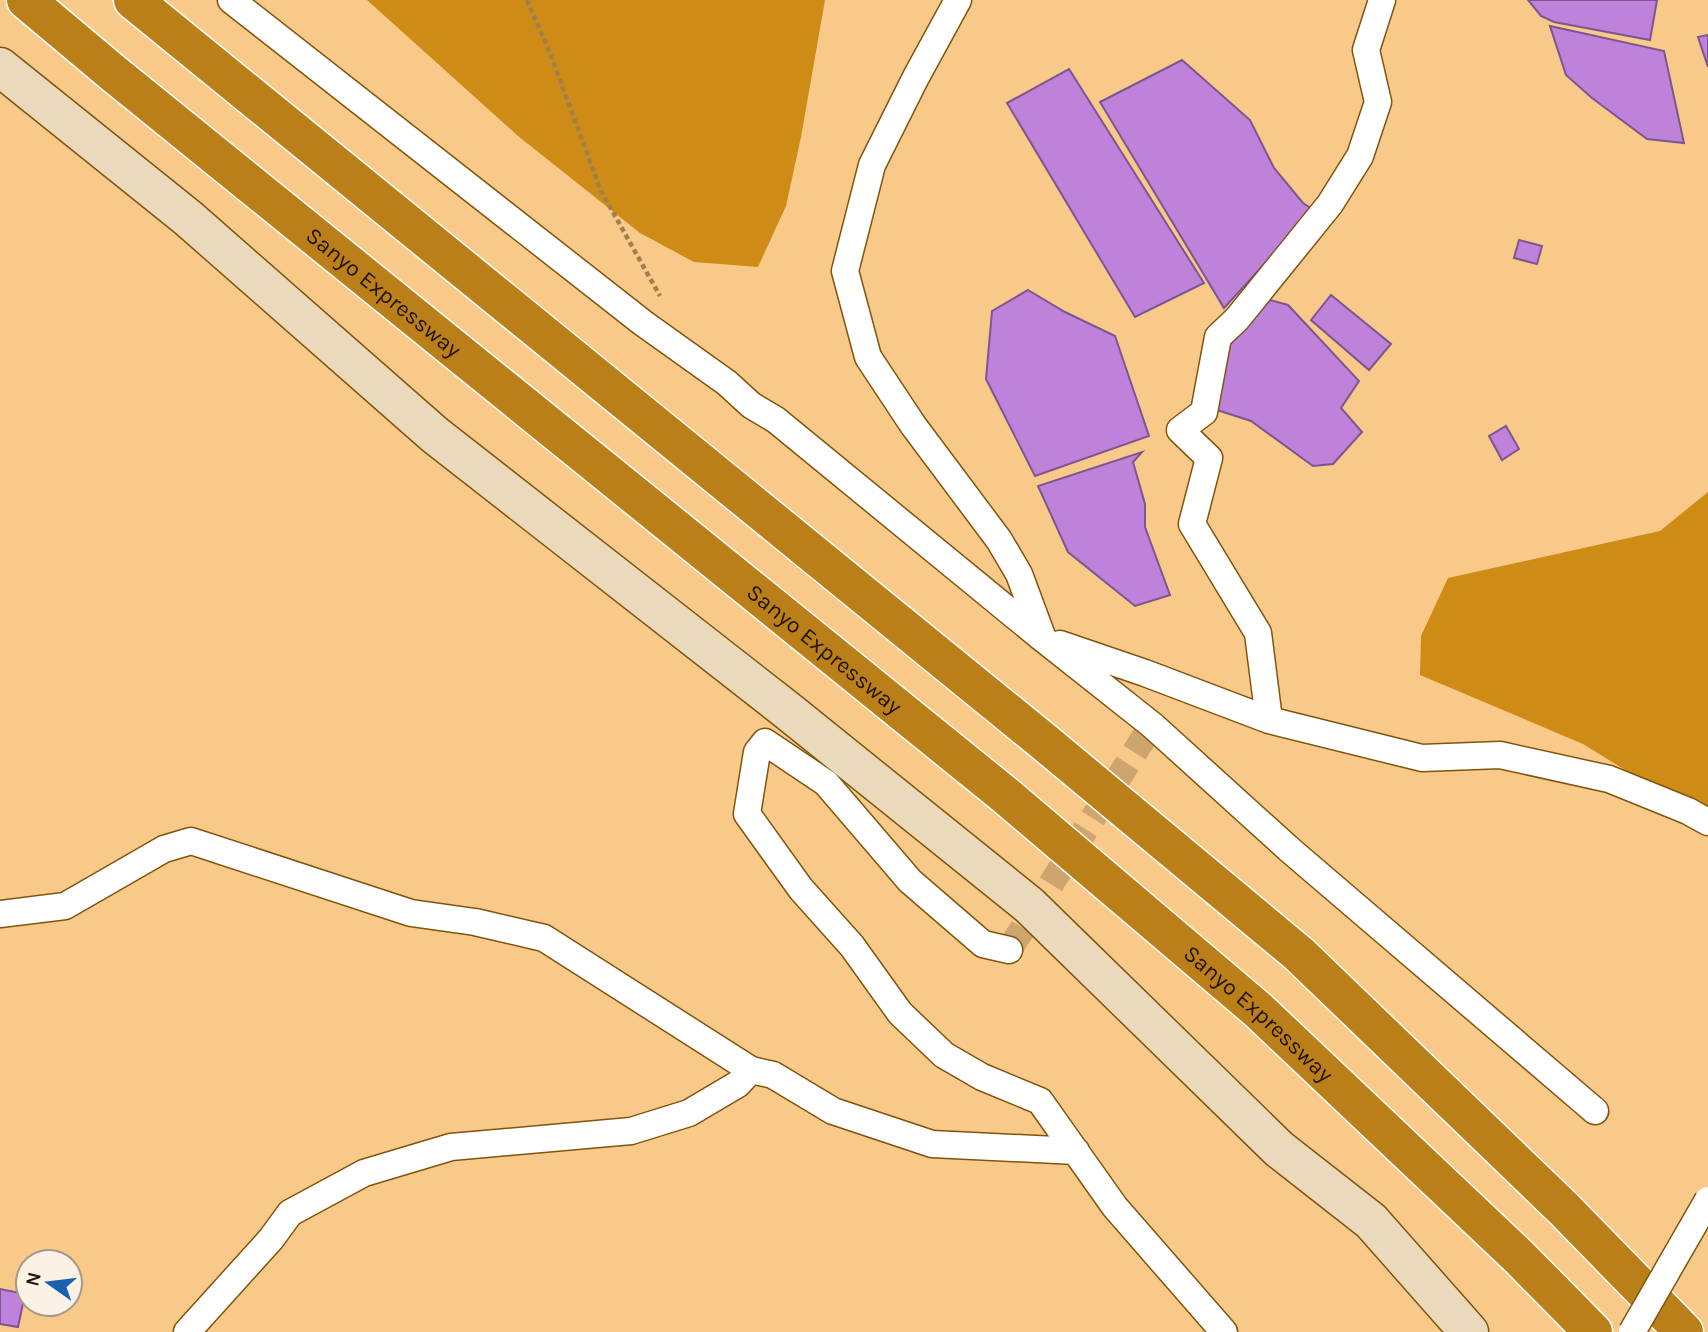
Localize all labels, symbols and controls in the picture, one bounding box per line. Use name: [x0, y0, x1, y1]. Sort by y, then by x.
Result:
street label: Sanyo Expressway: [300, 222, 467, 364]
street label: Sanyo Expressway: [741, 579, 907, 720]
street label: Sanyo Expressway: [1178, 940, 1339, 1088]
north arrow: [14, 1248, 84, 1318]
text: N: [21, 1270, 46, 1288]

